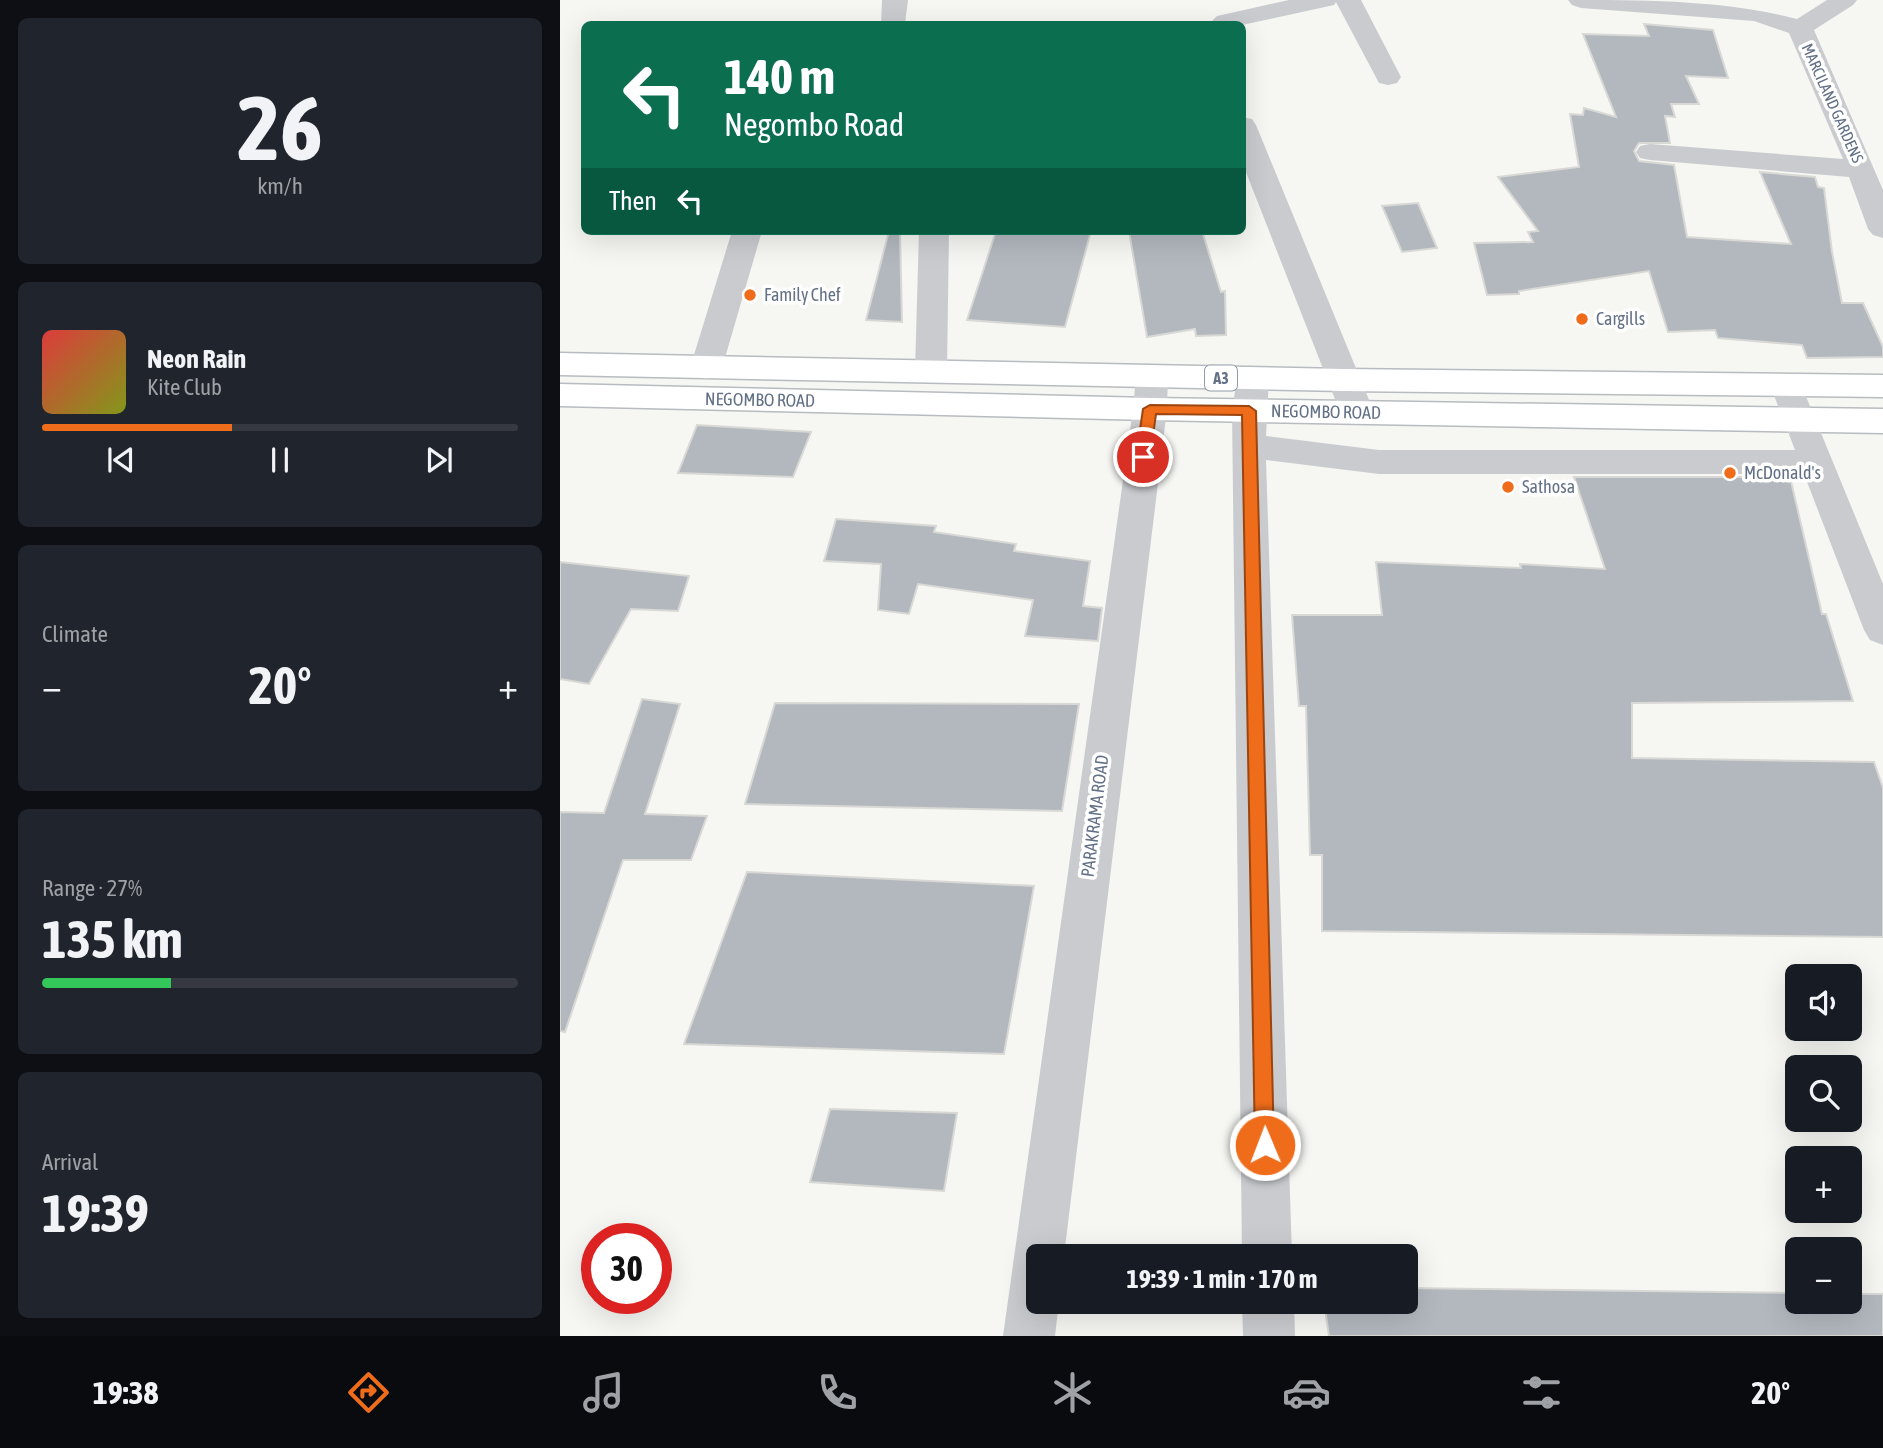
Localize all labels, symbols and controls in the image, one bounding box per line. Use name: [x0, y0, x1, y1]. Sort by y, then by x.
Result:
street label: MARCILAND GARDENS: [1799, 41, 1867, 166]
text: 140 m: [724, 48, 835, 104]
icon: left: [609, 49, 700, 140]
text: 26: [237, 75, 323, 179]
text: Negombo Road: [724, 106, 904, 143]
text: km/h: [257, 173, 303, 199]
icon: left: [671, 182, 709, 220]
text: Then: [609, 186, 657, 216]
place label: Family Chef: [764, 284, 841, 305]
marker: Family Chef: [742, 287, 758, 303]
place label: Cargills: [1596, 308, 1645, 329]
marker: Cargills: [1574, 311, 1590, 327]
text: Neon Rain: [147, 344, 246, 374]
road number: A3: [1205, 366, 1237, 390]
text: Kite Club: [147, 374, 222, 400]
street label: NEGOMBO ROAD: [705, 388, 815, 411]
street label: NEGOMBO ROAD: [1271, 400, 1381, 423]
pin: [1113, 427, 1173, 487]
icon: arrive: [1124, 438, 1162, 476]
icon: previous: [102, 441, 140, 479]
icon: pause: [261, 441, 299, 479]
icon: next: [420, 441, 458, 479]
place label: McDonald's: [1744, 462, 1821, 483]
marker: McDonald's: [1722, 465, 1738, 481]
place label: Sathosa: [1522, 476, 1575, 497]
marker: Sathosa: [1500, 479, 1516, 495]
text: Climate: [42, 621, 108, 647]
text: 20°: [248, 655, 312, 715]
text: −: [42, 664, 62, 707]
text: +: [498, 664, 518, 707]
street label: PARAKRAMA ROAD: [1077, 754, 1112, 878]
text: Range · 27%: [42, 875, 142, 901]
text: 135 km: [42, 909, 183, 969]
map controls: [1785, 964, 1862, 1314]
button: sound: [1785, 964, 1862, 1041]
button: search: [1785, 1055, 1862, 1132]
position arrow: [1228, 1108, 1302, 1182]
button: +: [1785, 1146, 1862, 1223]
text: Arrival: [42, 1149, 98, 1175]
text: 19:39: [42, 1183, 149, 1243]
speed limit sign: 30: [581, 1223, 672, 1314]
button: −: [1785, 1237, 1862, 1314]
text: 19:39 · 1 min · 170 m: [1127, 1264, 1317, 1294]
icon: directions: [344, 1368, 393, 1417]
icon: music: [579, 1368, 628, 1417]
icon: phone: [813, 1368, 862, 1417]
icon: climate: [1048, 1368, 1097, 1417]
icon: car: [1282, 1368, 1331, 1417]
icon: filters: [1517, 1368, 1566, 1417]
text: 19:38: [93, 1374, 159, 1411]
text: 20°: [1751, 1374, 1790, 1411]

